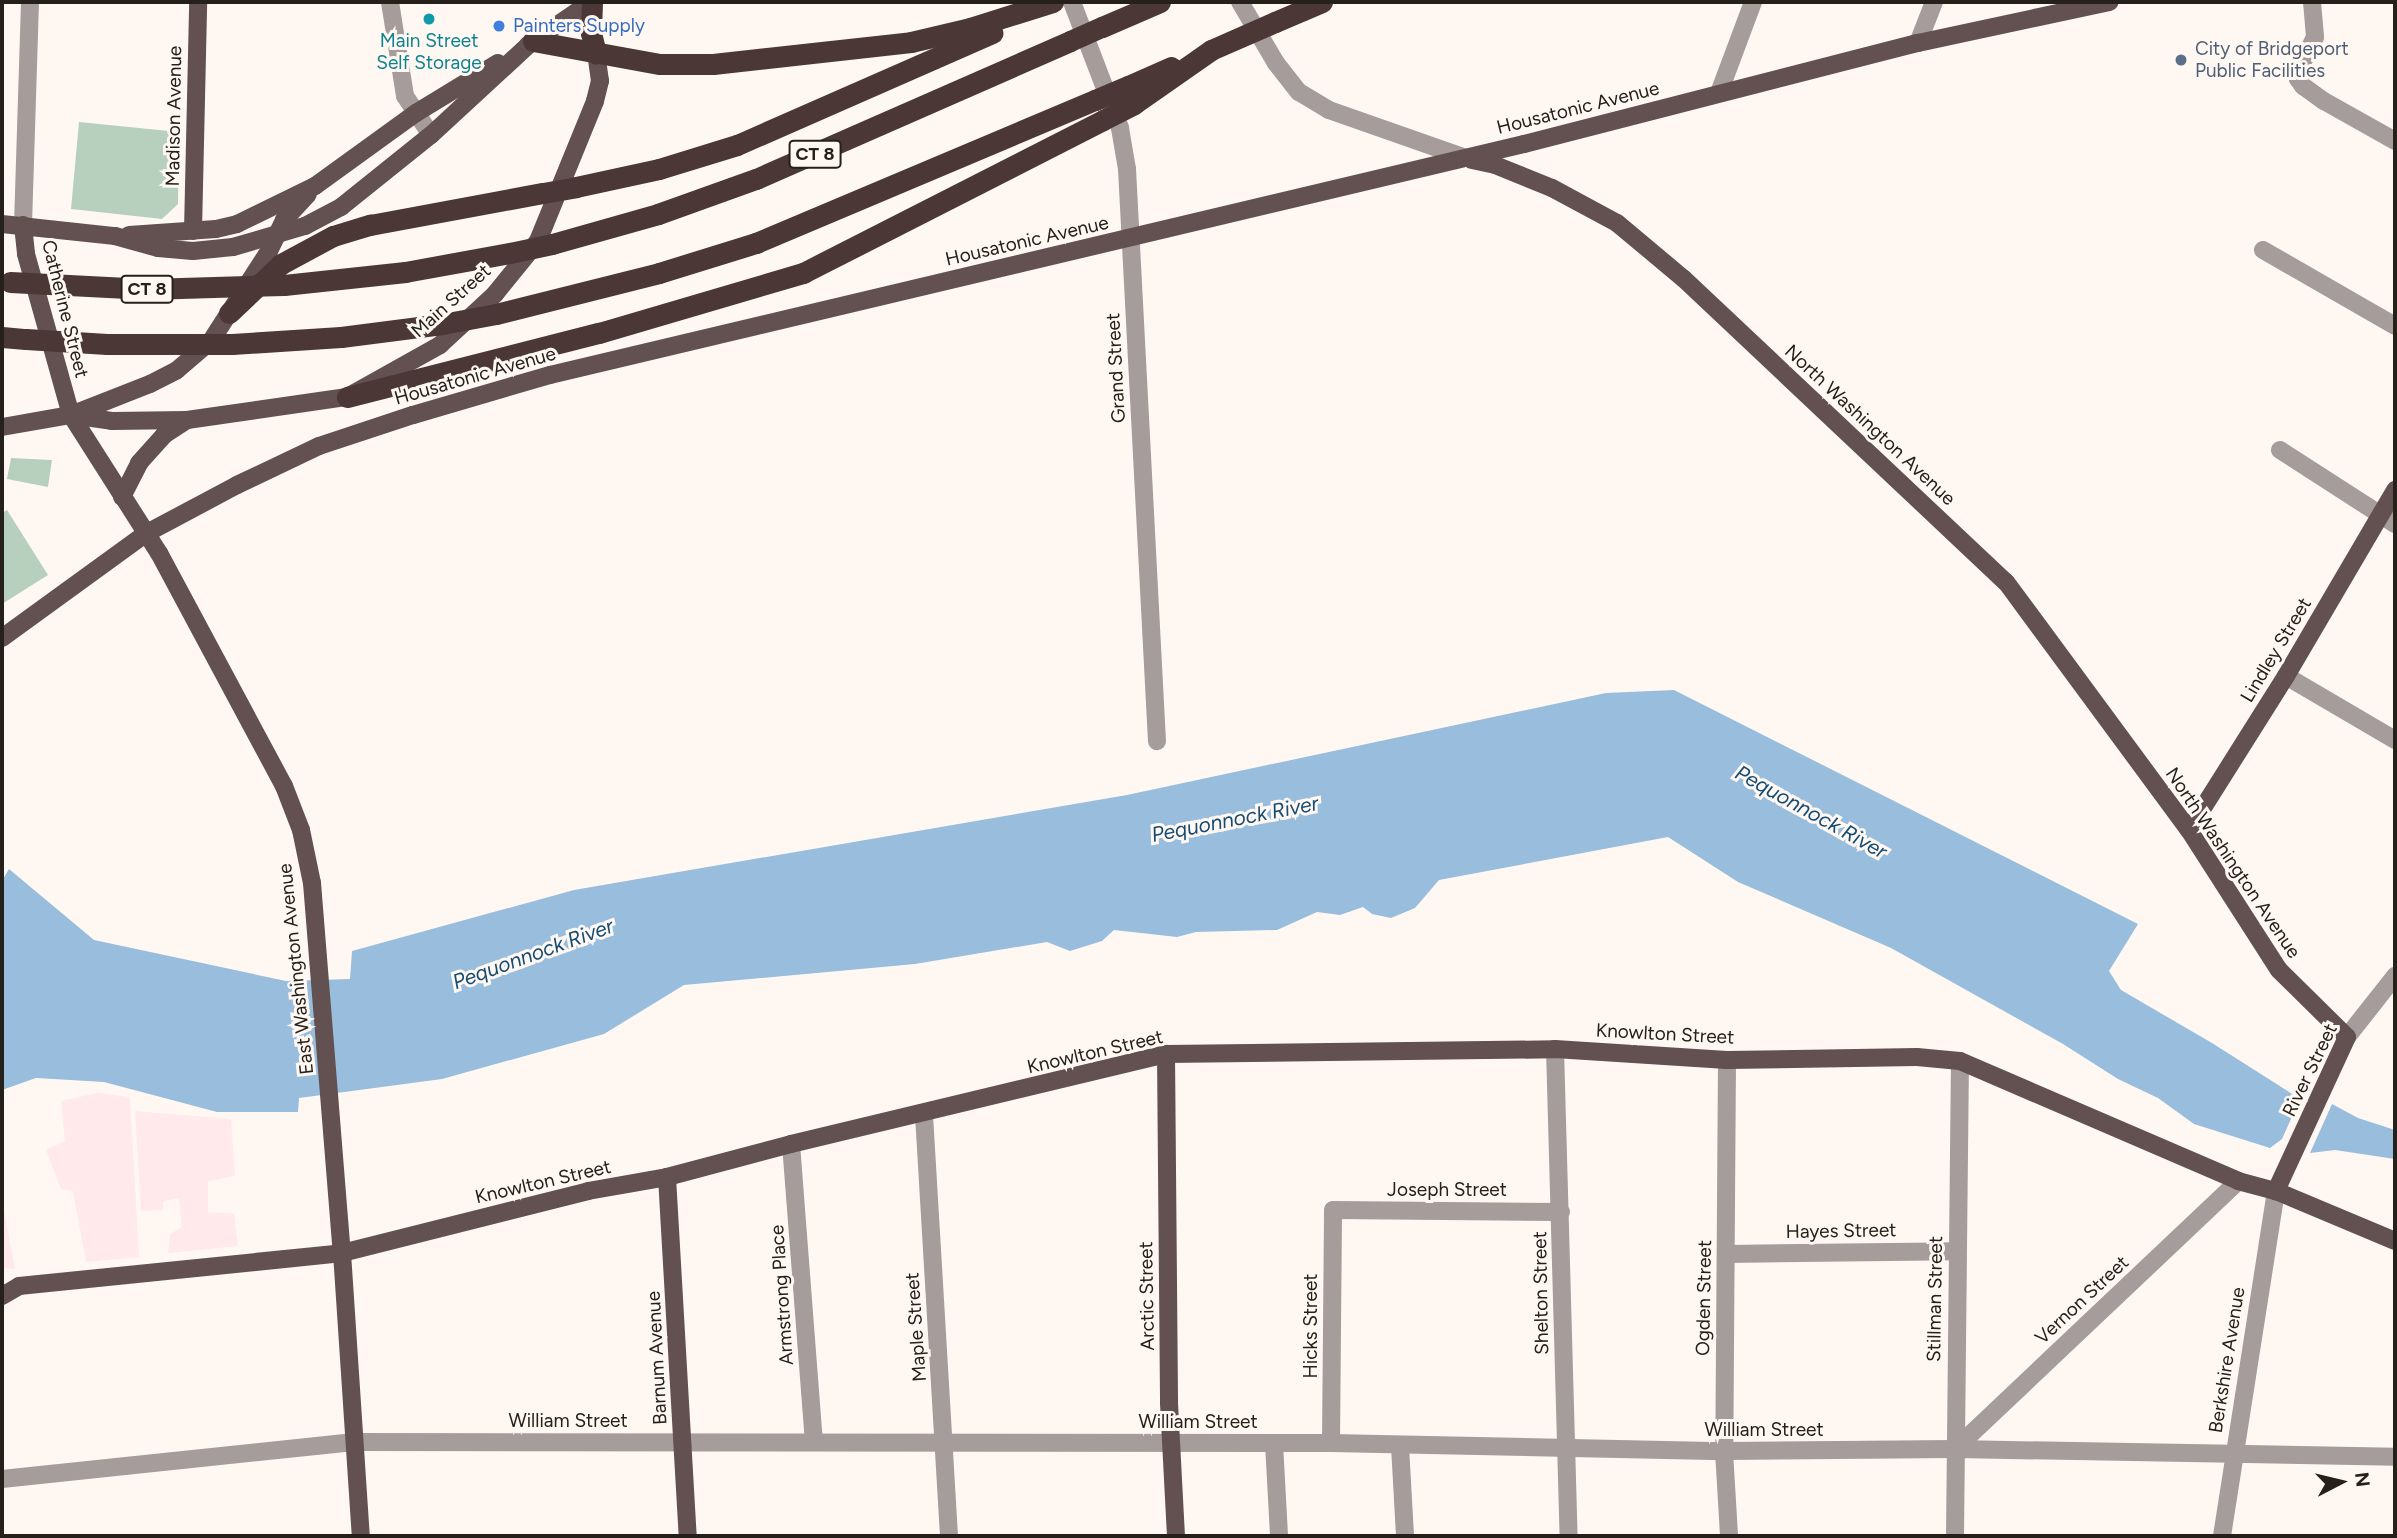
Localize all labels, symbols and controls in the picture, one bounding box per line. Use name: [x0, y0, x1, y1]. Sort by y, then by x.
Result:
marker: Main Street Self Storage: [421, 11, 437, 27]
place label: Painters Supply: [513, 15, 645, 37]
marker: Painters Supply: [491, 18, 507, 34]
place label: Main Street Self Storage: [376, 30, 482, 74]
place label: City of Bridgeport Public Facilities: [2195, 38, 2349, 82]
street label: Madison Avenue: [161, 45, 187, 187]
marker: City of Bridgeport Public Facilities: [2173, 52, 2189, 68]
street label: Housatonic Avenue: [1494, 77, 1662, 139]
road number: CT 8: [787, 140, 843, 168]
street label: Housatonic Avenue: [943, 211, 1111, 271]
street label: Catherine Street: [37, 238, 93, 380]
street label: Main Street: [407, 260, 495, 342]
road number: CT 8: [119, 274, 175, 304]
street label: Grand Street: [1102, 312, 1130, 424]
street label: North Washington Avenue: [1780, 340, 1960, 510]
street label: Housatonic Avenue: [392, 342, 558, 410]
street label: Lindley Street: [2236, 593, 2316, 707]
water label: Pequonnock River: [1731, 760, 1891, 864]
street label: North Washington Avenue: [2161, 763, 2305, 963]
water label: Pequonnock River: [1149, 790, 1321, 848]
street label: East Washington Avenue: [274, 862, 318, 1076]
water label: Pequonnock River: [449, 913, 617, 995]
street label: Knowlton Street: [1595, 1019, 1735, 1049]
street label: River Street: [2278, 1020, 2342, 1120]
street label: Knowlton Street: [1025, 1025, 1165, 1079]
street label: Knowlton Street: [473, 1155, 613, 1209]
street label: Joseph Street: [1387, 1179, 1507, 1201]
street label: Hayes Street: [1785, 1219, 1897, 1243]
street label: Armstrong Place: [766, 1224, 798, 1366]
street label: Shelton Street: [1529, 1231, 1553, 1355]
street label: Stillman Street: [1923, 1236, 1947, 1362]
street label: Ogden Street: [1692, 1240, 1716, 1356]
street label: Arctic Street: [1135, 1241, 1159, 1351]
street label: Vernon Street: [2031, 1251, 2133, 1349]
street label: Maple Street: [901, 1272, 931, 1382]
street label: Hicks Street: [1300, 1274, 1322, 1378]
street label: Berkshire Avenue: [2204, 1286, 2250, 1434]
street label: Barnum Avenue: [642, 1290, 672, 1426]
street label: William Street: [508, 1410, 628, 1432]
street label: William Street: [1138, 1411, 1258, 1433]
street label: William Street: [1704, 1419, 1824, 1441]
north arrow: [2306, 1447, 2376, 1517]
text: N: [2350, 1471, 2375, 1488]

